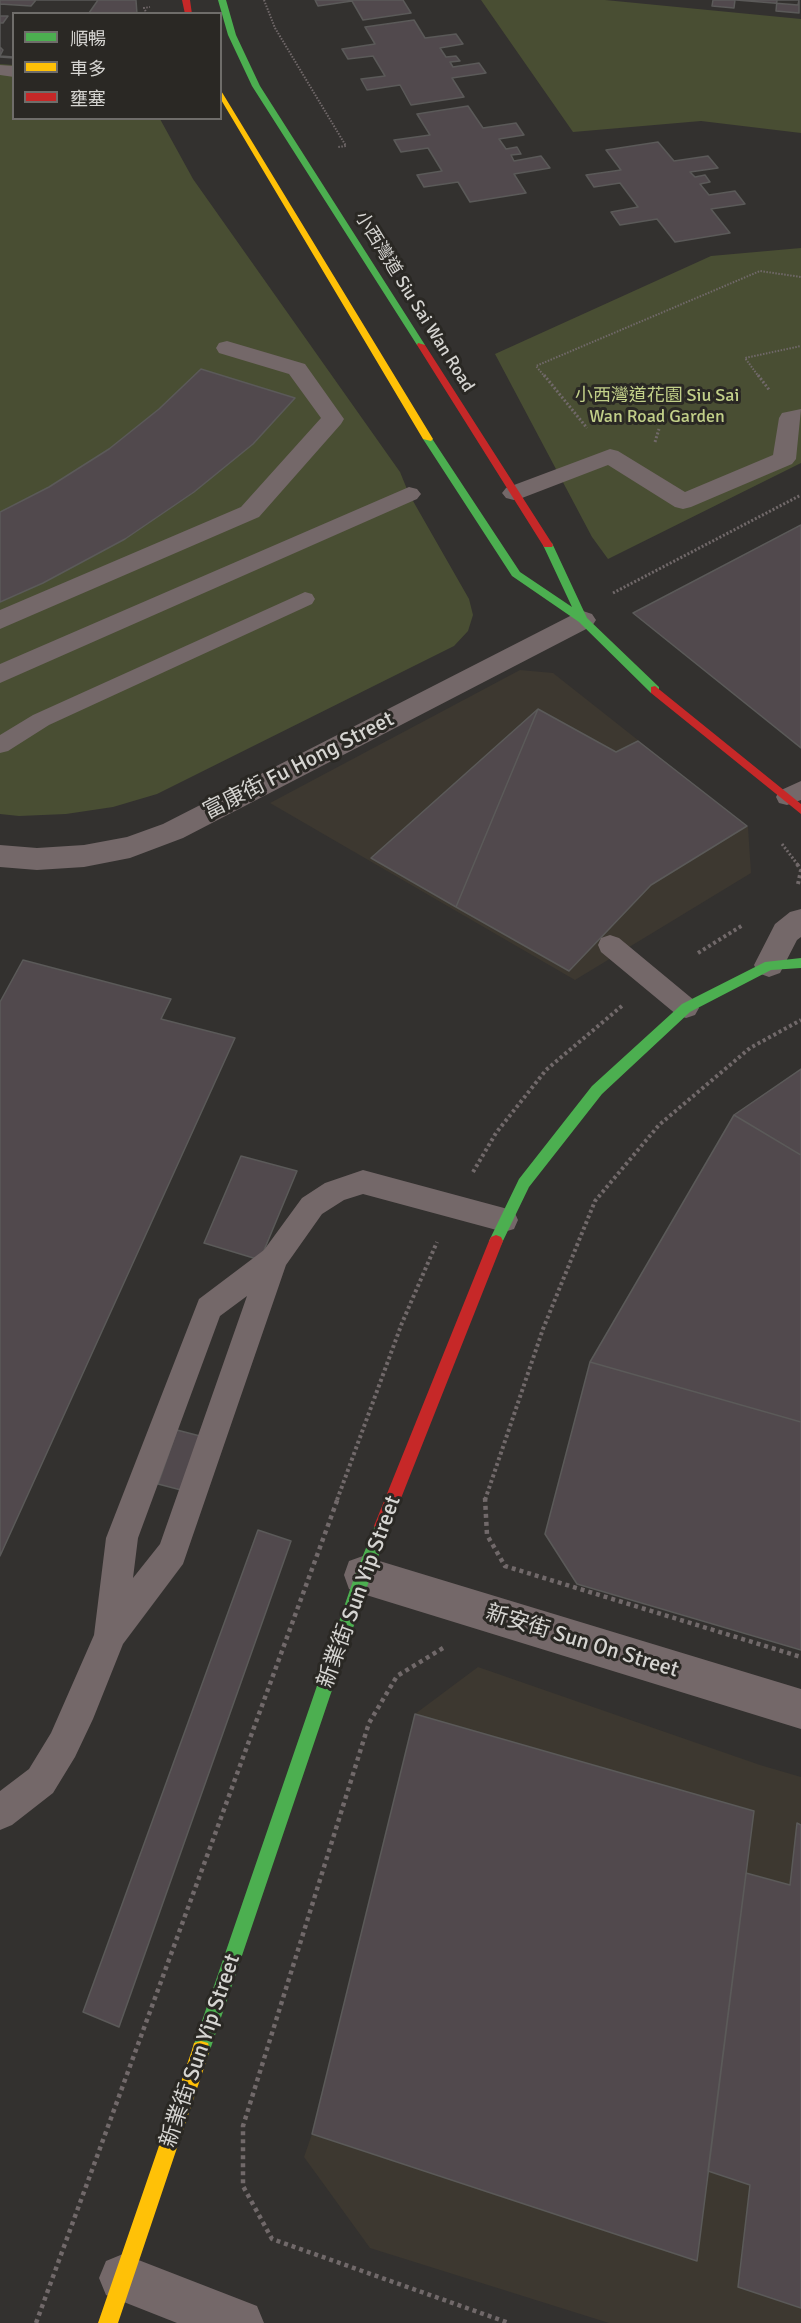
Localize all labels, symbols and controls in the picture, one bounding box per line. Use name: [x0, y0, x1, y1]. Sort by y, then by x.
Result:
legend: [12, 12, 222, 120]
text: 順暢: [70, 28, 106, 50]
text: 車多: [70, 58, 106, 80]
text: 壅塞: [70, 88, 106, 110]
street label: 小西灣道 Siu Sai Wan Road: [350, 208, 478, 396]
park label: 小西灣道花園 Siu Sai Wan Road Garden: [575, 385, 739, 428]
street label: 富康街 Fu Hong Street: [199, 706, 399, 826]
street label: 新業街 Sun Yip Street: [313, 1492, 407, 1692]
street label: 新安街 Sun On Street: [482, 1600, 682, 1684]
street label: 新業街 Sun Yip Street: [156, 1951, 246, 2151]

